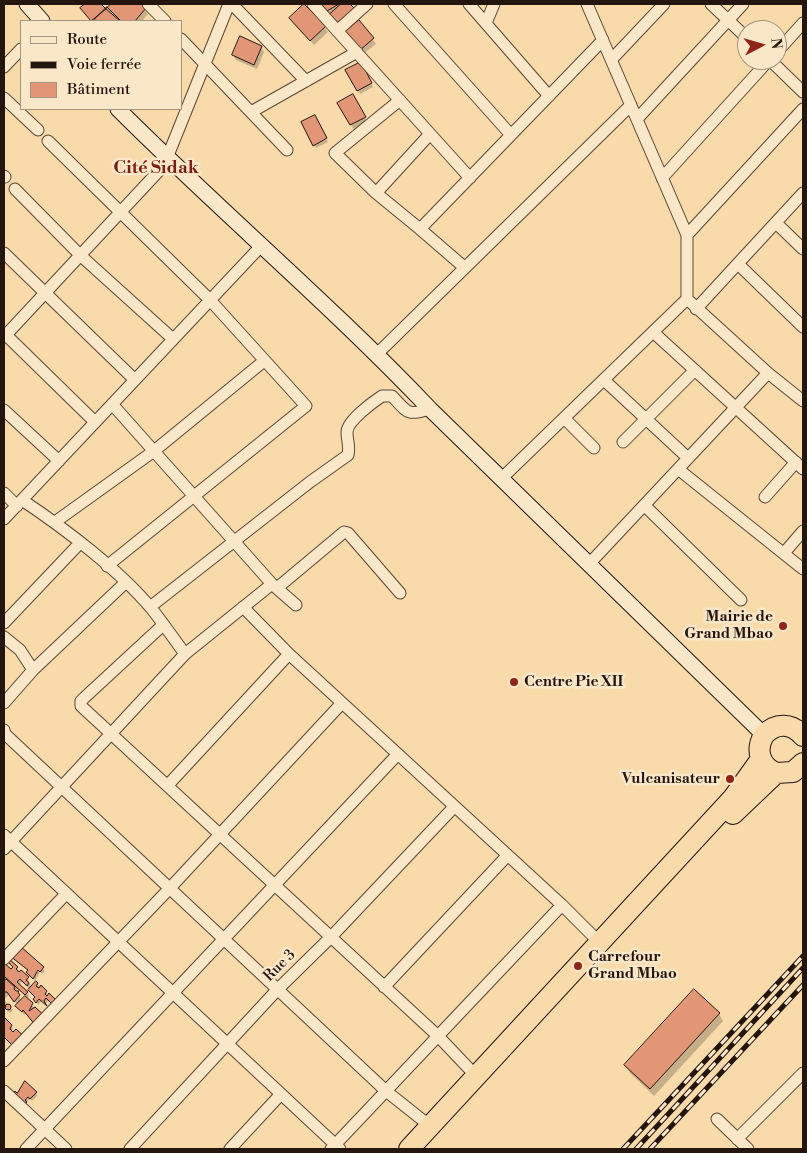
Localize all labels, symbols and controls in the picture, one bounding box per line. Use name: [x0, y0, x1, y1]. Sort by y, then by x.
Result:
legend: [20, 20, 182, 110]
north arrow: [737, 20, 787, 70]
text: Route: [67, 30, 107, 49]
text: N: [766, 37, 785, 50]
text: Voie ferrée: [67, 55, 141, 74]
text: Bâtiment: [67, 80, 130, 99]
district label: Cité Sidak: [113, 158, 199, 180]
place label: Mairie de Grand Mbao: [684, 608, 773, 643]
marker: Mairie de Grand Mbao: [777, 620, 789, 632]
place label: Centre Pie XII: [524, 673, 623, 691]
marker: Centre Pie XII: [508, 676, 520, 688]
place label: Vulcanisateur: [622, 770, 720, 788]
marker: Vulcanisateur: [724, 773, 736, 785]
street label: Rue 3: [260, 946, 300, 986]
place label: Carrefour Grand Mbao: [588, 948, 677, 983]
marker: Carrefour Grand Mbao: [572, 960, 584, 972]

